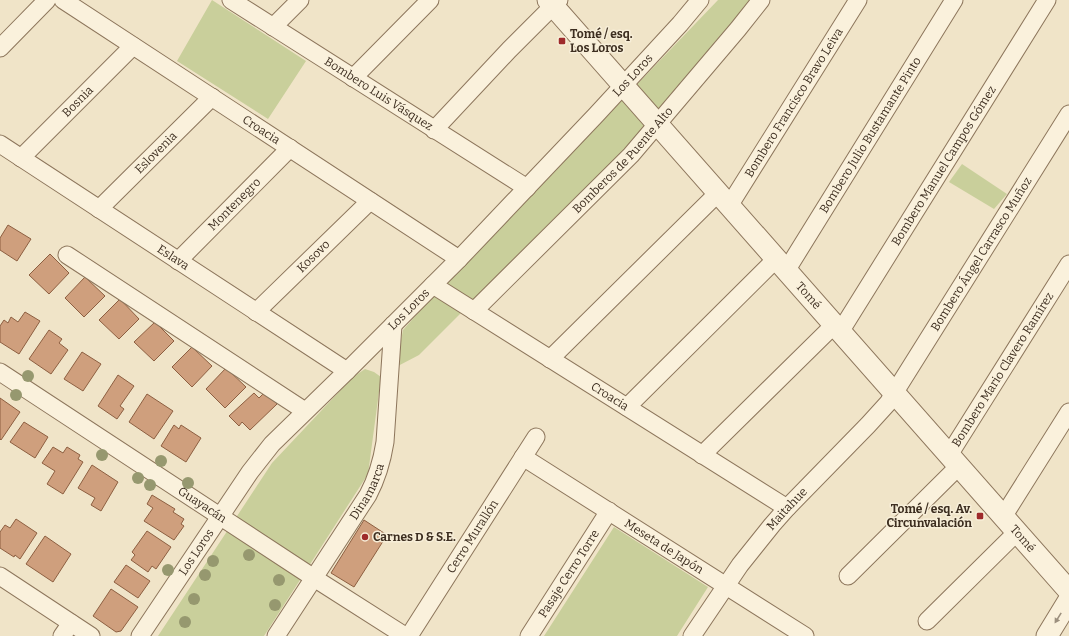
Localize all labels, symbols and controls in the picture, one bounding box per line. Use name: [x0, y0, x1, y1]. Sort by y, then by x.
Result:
street label: Bombero Francisco Bravo Leiva: [742, 25, 846, 180]
place label: Tomé / esq. Los Loros: [570, 27, 633, 55]
marker: Tomé / esq. Los Loros: [557, 36, 567, 46]
street label: Los Loros: [610, 51, 656, 99]
street label: Bombero Luis Vásquez: [322, 54, 436, 134]
street label: Bombero Julio Bustamante Pinto: [817, 54, 924, 216]
street label: Bosnia: [59, 83, 96, 120]
street label: Bombero Manuel Campos Gómez: [889, 83, 999, 248]
street label: Bomberos de Puente Alto: [570, 104, 676, 216]
street label: Croacia: [240, 112, 283, 147]
street label: Eslovenia: [132, 129, 180, 176]
street label: Bombero Ángel Carrasco Muñoz: [928, 174, 1035, 334]
street label: Montenegro: [205, 175, 263, 233]
street label: Kosovo: [294, 237, 333, 275]
street label: Eslava: [155, 242, 192, 273]
street label: Tomé: [793, 279, 824, 312]
street label: Los Loros: [385, 286, 432, 333]
street label: Bombero Mario Clavero Ramírez: [949, 290, 1057, 449]
street label: Croacia: [588, 379, 632, 414]
street label: Dinamarca: [347, 462, 387, 522]
street label: Guayacán: [175, 484, 230, 526]
street label: Maitahue: [764, 485, 810, 533]
street label: Cerro Murallón: [444, 497, 501, 576]
place label: Tomé / esq. Av. Circunvalación: [886, 502, 972, 530]
marker: Tomé / esq. Av. Circunvalación: [975, 511, 985, 521]
street label: Meseta de Japón: [622, 516, 706, 577]
street label: Tomé: [1007, 522, 1038, 555]
street label: Los Loros: [176, 526, 217, 578]
street label: Pasaje Cerro Torre: [536, 527, 602, 620]
place label: Carnes D & S.E.: [373, 530, 456, 544]
marker: Carnes D & S.E.: [360, 532, 370, 542]
one-way arrow: [1054, 613, 1062, 623]

